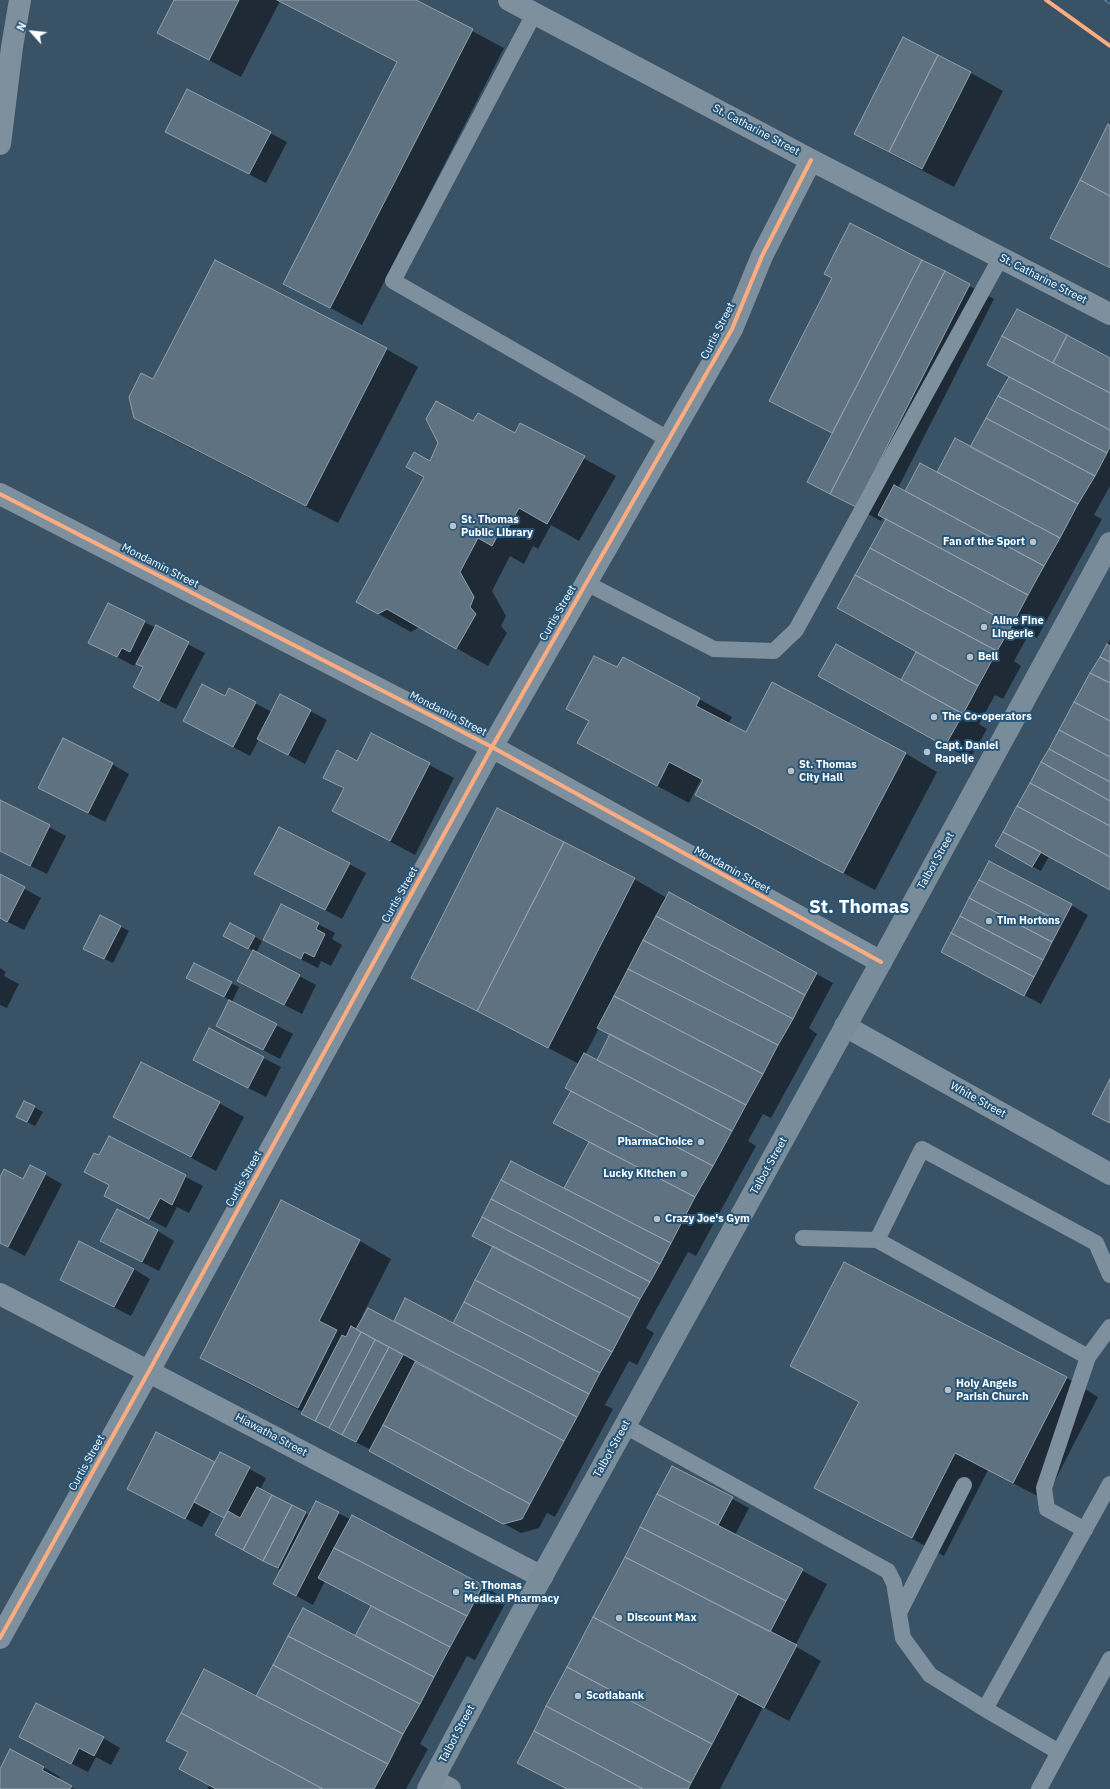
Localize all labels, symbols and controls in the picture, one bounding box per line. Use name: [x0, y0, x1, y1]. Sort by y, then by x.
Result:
north arrow: [12, 12, 52, 52]
text: N: [13, 20, 29, 33]
street label: St. Catharine Street: [710, 102, 802, 158]
street label: St. Catharine Street: [997, 251, 1089, 307]
street label: Curtis Street: [698, 300, 738, 362]
place label: St. Thomas Public Library: [461, 513, 533, 539]
marker: St. Thomas Public Library: [448, 521, 458, 531]
place label: Fan of the Sport: [943, 535, 1025, 549]
marker: Fan of the Sport: [1028, 537, 1038, 547]
street label: Mondamin Street: [119, 541, 201, 591]
street label: Curtis Street: [537, 583, 579, 643]
place label: Aline Fine Lingerie: [992, 614, 1044, 640]
marker: Aline Fine Lingerie: [979, 622, 989, 632]
place label: Bell: [978, 650, 998, 664]
marker: Bell: [965, 652, 975, 662]
street label: Mondamin Street: [407, 689, 489, 739]
place label: The Co-operators: [942, 710, 1032, 724]
marker: The Co-operators: [929, 712, 939, 722]
place label: Capt. Daniel Rapelje: [935, 739, 998, 765]
marker: Capt. Daniel Rapelje: [922, 747, 932, 757]
place label: St. Thomas City Hall: [799, 758, 857, 784]
marker: St. Thomas City Hall: [786, 766, 796, 776]
street label: Talbot Street: [915, 830, 957, 892]
street label: Mondamin Street: [692, 844, 772, 896]
street label: Curtis Street: [379, 865, 421, 925]
district label: St. Thomas: [809, 897, 909, 919]
place label: Tim Hortons: [997, 914, 1060, 928]
marker: Tim Hortons: [984, 916, 994, 926]
street label: White Street: [948, 1079, 1008, 1121]
place label: PharmaChoice: [618, 1135, 693, 1149]
street label: Talbot Street: [748, 1135, 790, 1197]
marker: PharmaChoice: [696, 1137, 706, 1147]
street label: Curtis Street: [223, 1149, 265, 1209]
place label: Lucky Kitchen: [603, 1167, 676, 1181]
marker: Lucky Kitchen: [679, 1169, 689, 1179]
place label: Crazy Joe's Gym: [665, 1212, 750, 1226]
marker: Crazy Joe's Gym: [652, 1214, 662, 1224]
place label: Holy Angels Parish Church: [956, 1377, 1029, 1403]
marker: Holy Angels Parish Church: [943, 1385, 953, 1395]
street label: Hiawatha Street: [233, 1411, 309, 1459]
street label: Talbot Street: [591, 1418, 633, 1480]
street label: Curtis Street: [66, 1433, 108, 1493]
place label: St. Thomas Medical Pharmacy: [464, 1579, 559, 1605]
marker: St. Thomas Medical Pharmacy: [451, 1587, 461, 1597]
place label: Discount Max: [627, 1611, 697, 1625]
marker: Discount Max: [614, 1613, 624, 1623]
place label: Scotiabank: [586, 1689, 644, 1703]
marker: Scotiabank: [573, 1691, 583, 1701]
street label: Talbot Street: [436, 1703, 478, 1765]

